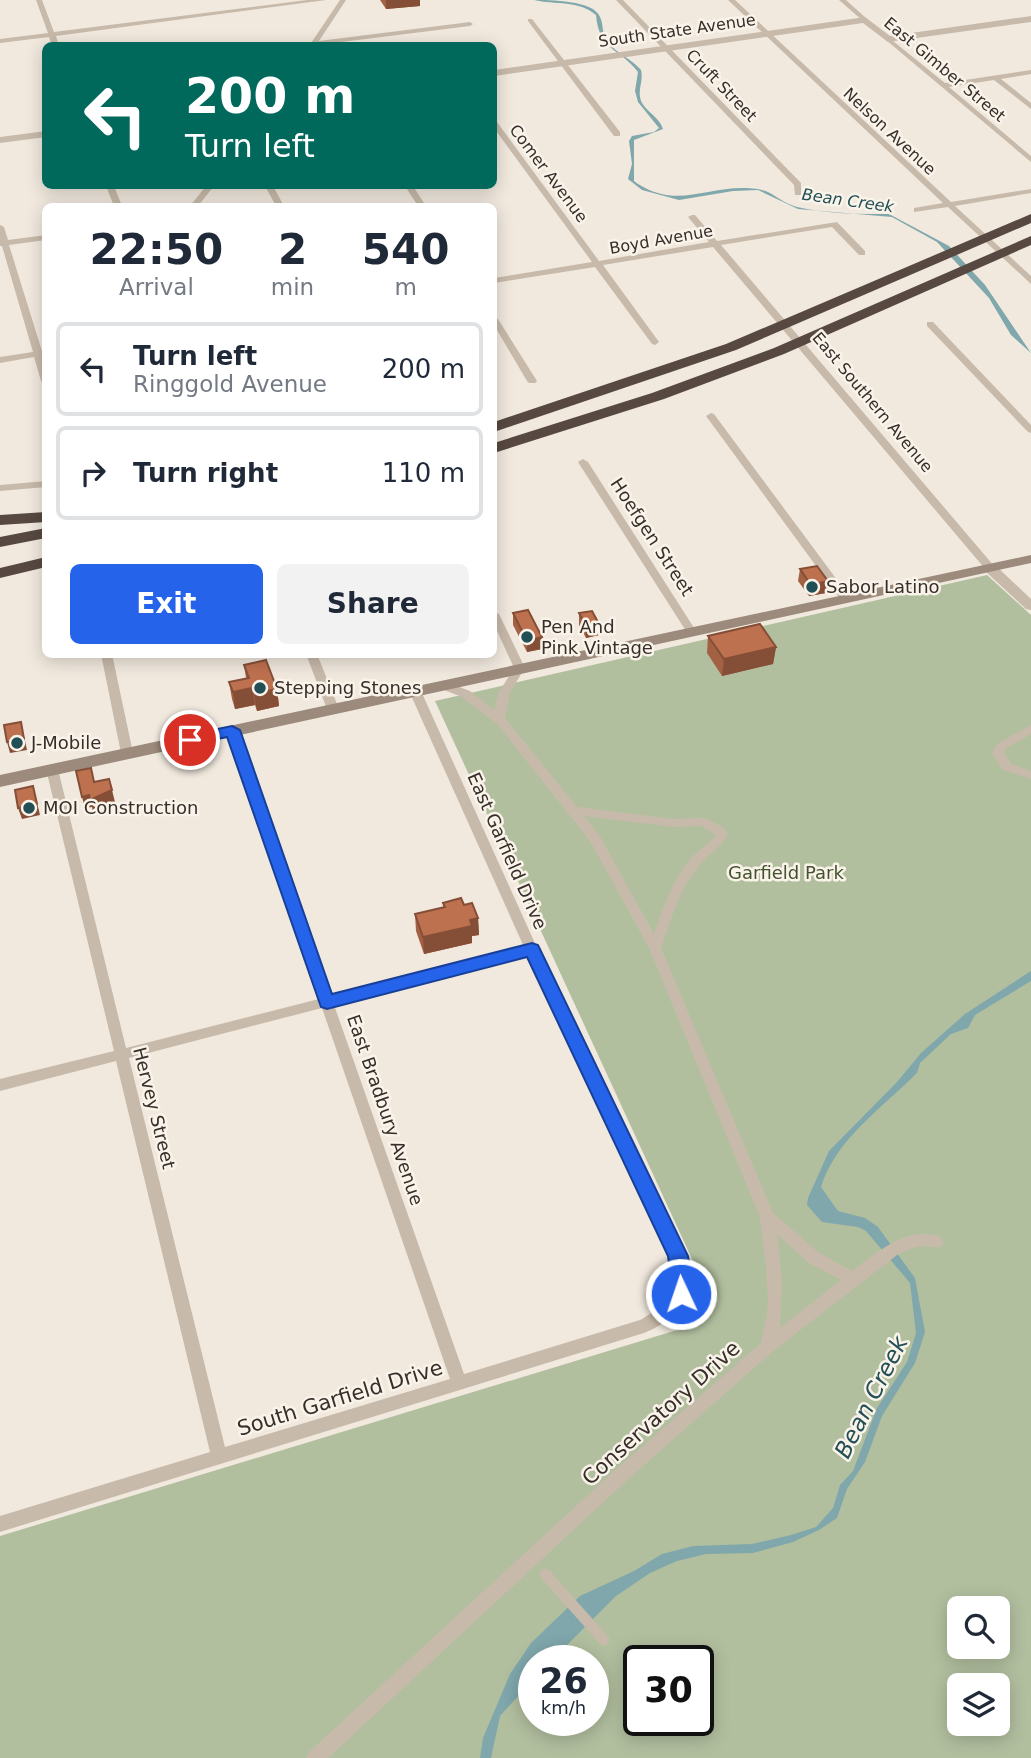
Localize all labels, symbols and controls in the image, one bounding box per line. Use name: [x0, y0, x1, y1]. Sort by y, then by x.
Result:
street label: South State Avenue: [597, 10, 757, 51]
street label: East Gimber Street: [880, 13, 1009, 126]
street label: Cruft Street: [682, 45, 761, 125]
text: 200 m: [185, 68, 355, 125]
icon: left: [70, 70, 161, 161]
street label: Nelson Avenue: [840, 84, 940, 179]
street label: Comer Avenue: [506, 121, 592, 226]
text: Turn left: [185, 127, 315, 165]
water label: Bean Creek: [801, 185, 896, 216]
street label: Boyd Avenue: [608, 221, 714, 258]
text: 22:50: [90, 225, 223, 274]
text: 2: [278, 225, 307, 274]
text: 540: [362, 225, 449, 274]
text: Arrival: [119, 274, 194, 300]
text: min: [271, 274, 314, 300]
text: m: [394, 274, 417, 300]
street label: East Southern Avenue: [808, 328, 937, 476]
text: Turn left: [133, 341, 257, 371]
icon: left: [74, 350, 112, 388]
text: 200 m: [382, 354, 465, 384]
text: Ringgold Avenue: [133, 371, 327, 397]
icon: right: [74, 454, 112, 492]
text: Turn right: [133, 458, 278, 488]
text: 110 m: [382, 458, 465, 488]
street label: Hoefgen Street: [606, 474, 698, 600]
button: Exit: [70, 564, 263, 644]
button: Share: [277, 564, 469, 644]
place label: Sabor Latino: [826, 576, 940, 597]
marker: Sabor Latino: [804, 579, 820, 595]
place label: Pen And Pink Vintage: [541, 616, 653, 658]
marker: Pen And Pink Vintage: [519, 629, 535, 645]
place label: Stepping Stones: [274, 677, 421, 698]
marker: Stepping Stones: [252, 680, 268, 696]
pin: [160, 710, 220, 770]
icon: arrive: [171, 721, 209, 759]
place label: J-Mobile: [30, 732, 101, 753]
marker: J-Mobile: [9, 735, 25, 751]
street label: East Garfield Drive: [463, 769, 552, 932]
place label: MOI Construction: [43, 797, 198, 818]
marker: MOI Construction: [21, 800, 37, 816]
park label: Garfield Park: [728, 862, 844, 883]
street label: East Bradbury Avenue: [343, 1012, 428, 1208]
street label: Hervey Street: [129, 1045, 180, 1171]
position arrow: [644, 1257, 718, 1331]
water label: Bean Creek: [829, 1330, 914, 1462]
street label: Conservatory Drive: [577, 1336, 745, 1490]
street label: South Garfield Drive: [234, 1355, 446, 1441]
map controls: [947, 1596, 1010, 1736]
button: search: [947, 1596, 1010, 1659]
speed limit sign: 30: [623, 1645, 714, 1736]
text: 26: [539, 1661, 588, 1701]
button: layers: [947, 1673, 1010, 1736]
text: km/h: [541, 1697, 586, 1718]

